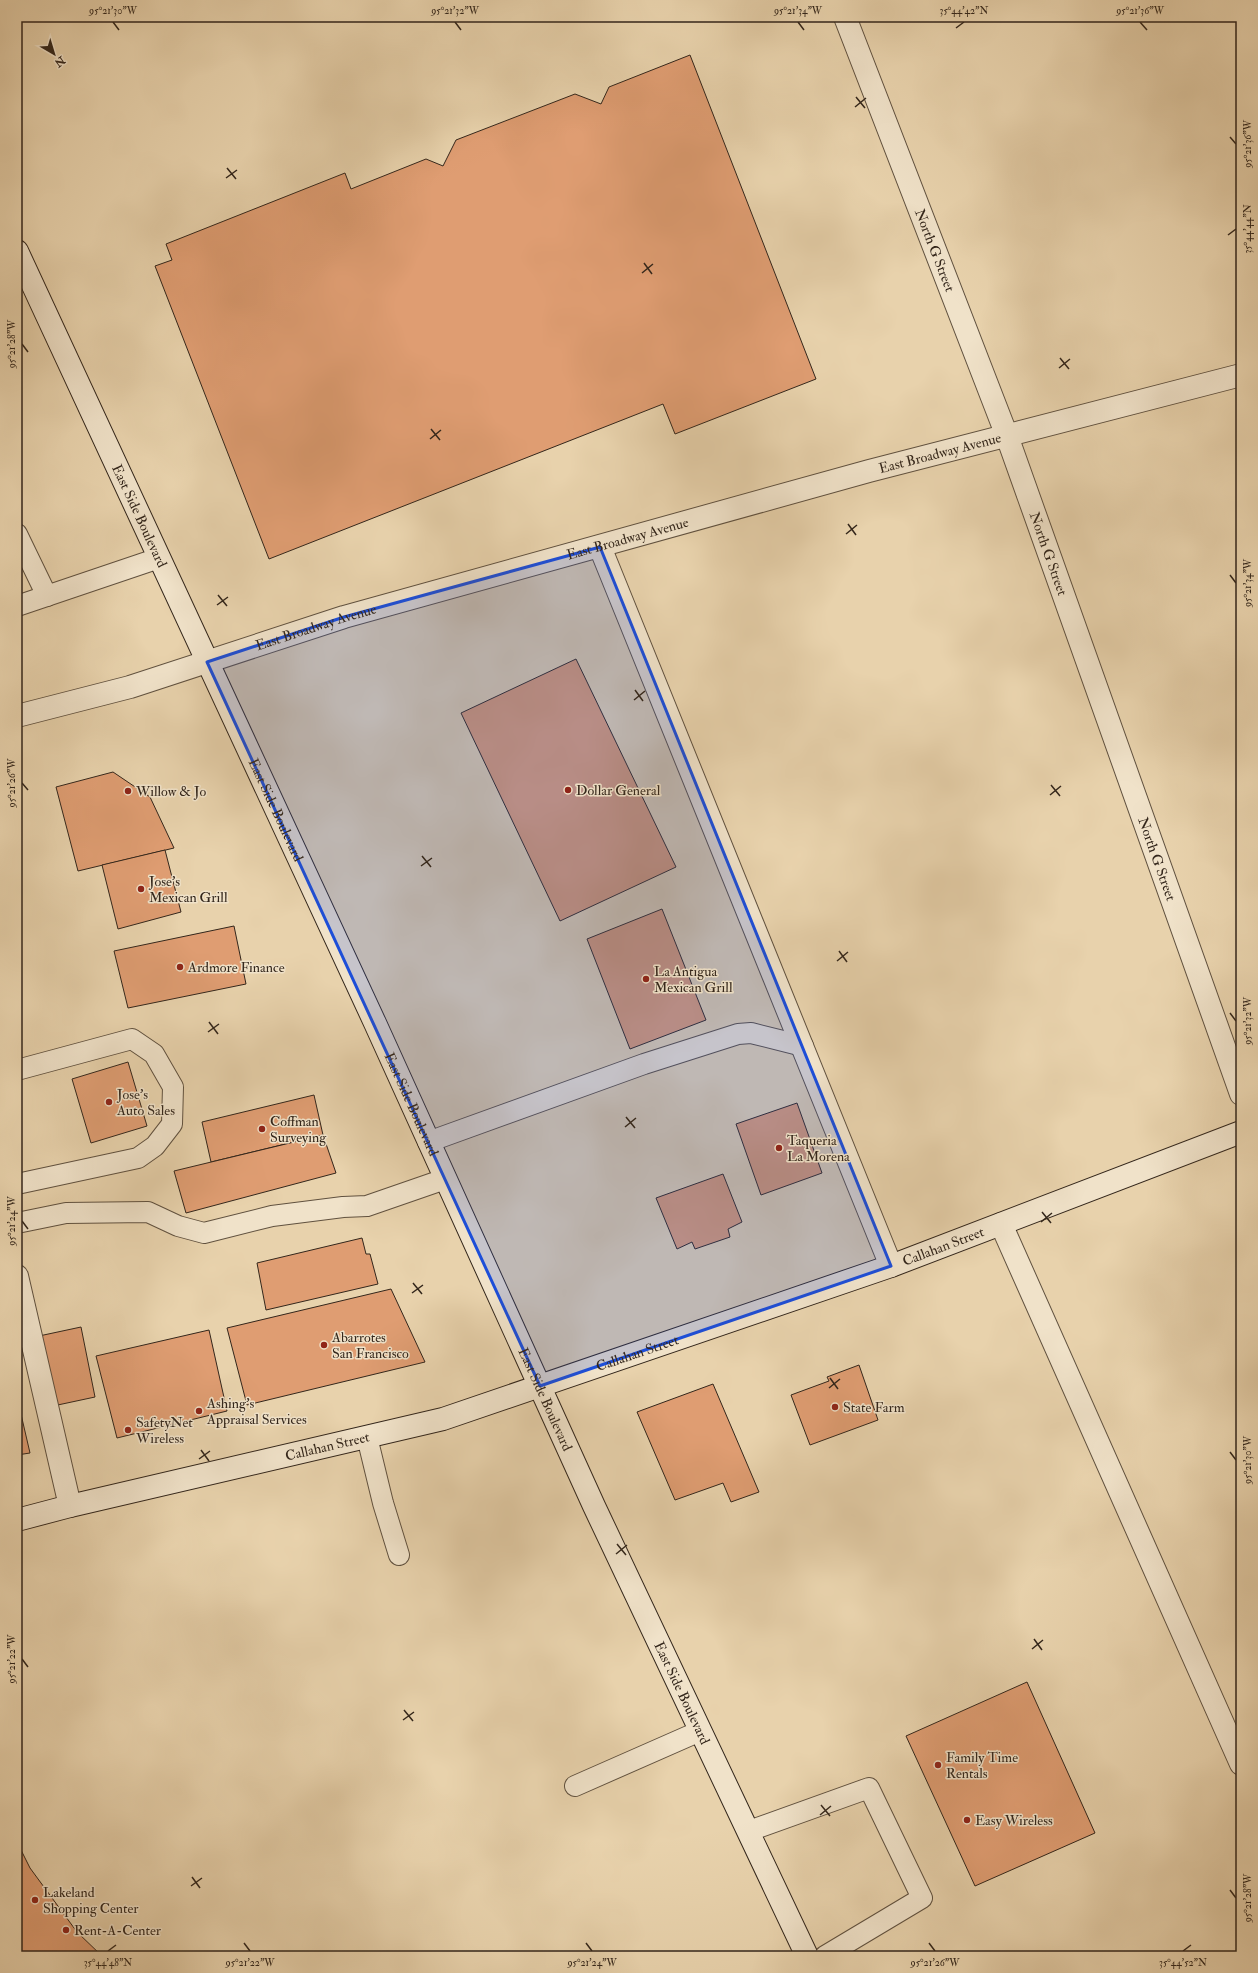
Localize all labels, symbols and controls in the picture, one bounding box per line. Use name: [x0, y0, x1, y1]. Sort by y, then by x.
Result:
text: 95°21'30"W: [88, 5, 138, 17]
text: 95°21'32"W: [430, 5, 480, 17]
text: 95°21'34"W: [773, 5, 823, 17]
text: 35°44'42"N: [940, 5, 988, 17]
text: 95°21'36"W: [1115, 5, 1165, 17]
north arrow: [34, 34, 74, 74]
text: N: [51, 53, 69, 70]
text: 95°21'36"W: [1242, 119, 1254, 169]
text: 35°44'44"N: [1242, 204, 1254, 254]
street label: North G Street: [911, 206, 959, 294]
text: 95°21'28"W: [6, 319, 18, 369]
street label: East Broadway Avenue: [877, 429, 1003, 477]
street label: East Side Boulevard: [109, 462, 171, 570]
street label: North G Street: [1026, 509, 1072, 598]
street label: East Broadway Avenue: [565, 513, 690, 563]
text: 95°21'34"W: [1242, 558, 1254, 608]
street label: East Broadway Avenue: [253, 600, 378, 654]
street label: East Side Boulevard: [245, 756, 307, 864]
text: 95°21'26"W: [6, 758, 18, 808]
place label: Dollar General: [576, 782, 661, 799]
place label: Willow & Jo: [135, 783, 206, 800]
marker: Dollar General: [563, 785, 573, 795]
marker: Willow & Jo: [123, 786, 133, 796]
street label: North G Street: [1135, 815, 1180, 903]
place label: Jose's Mexican Grill: [148, 873, 228, 906]
marker: Jose's Mexican Grill: [136, 884, 146, 894]
place label: Ardmore Finance: [187, 959, 285, 976]
marker: Ardmore Finance: [175, 962, 185, 972]
place label: La Antigua Mexican Grill: [654, 963, 733, 996]
marker: La Antigua Mexican Grill: [641, 974, 651, 984]
text: 95°21'32"W: [1242, 996, 1254, 1046]
street label: East Side Boulevard: [381, 1050, 443, 1159]
place label: Jose's Auto Sales: [116, 1086, 175, 1119]
marker: Jose's Auto Sales: [104, 1097, 114, 1107]
place label: Coffman Surveying: [270, 1113, 327, 1147]
marker: Coffman Surveying: [257, 1124, 267, 1134]
place label: Taqueria La Morena: [787, 1132, 850, 1165]
marker: Taqueria La Morena: [774, 1143, 784, 1153]
text: 95°21'24"W: [6, 1196, 18, 1247]
street label: Callahan Street: [900, 1223, 987, 1269]
place label: Abarrotes San Francisco: [331, 1329, 409, 1362]
street label: Callahan Street: [594, 1331, 681, 1375]
marker: Abarrotes San Francisco: [319, 1340, 329, 1350]
street label: East Side Boulevard: [515, 1345, 576, 1454]
place label: Ashing's Appraisal Services: [206, 1395, 307, 1429]
place label: State Farm: [843, 1399, 905, 1416]
marker: State Farm: [830, 1402, 840, 1412]
marker: Ashing's Appraisal Services: [194, 1406, 204, 1416]
place label: SafetyNet Wireless: [135, 1414, 193, 1447]
marker: SafetyNet Wireless: [123, 1425, 133, 1435]
street label: Callahan Street: [283, 1428, 372, 1464]
text: 95°21'30"W: [1242, 1435, 1254, 1485]
text: 95°21'22"W: [6, 1634, 18, 1684]
street label: East Side Boulevard: [651, 1639, 714, 1747]
place label: Family Time Rentals: [946, 1749, 1018, 1782]
marker: Family Time Rentals: [933, 1760, 943, 1770]
place label: Easy Wireless: [975, 1812, 1053, 1830]
marker: Easy Wireless: [962, 1815, 972, 1825]
text: 95°21'28"W: [1242, 1873, 1254, 1923]
place label: Lakeland Shopping Center: [43, 1884, 139, 1918]
marker: Lakeland Shopping Center: [30, 1895, 40, 1905]
place label: Rent-A-Center: [74, 1922, 162, 1939]
marker: Rent-A-Center: [61, 1925, 71, 1935]
text: 35°44'48"N: [84, 1957, 132, 1969]
text: 95°21'22"W: [225, 1957, 275, 1969]
text: 95°21'24"W: [566, 1957, 617, 1969]
text: 95°21'26"W: [910, 1957, 960, 1969]
text: 35°44'52"N: [1159, 1957, 1207, 1969]

